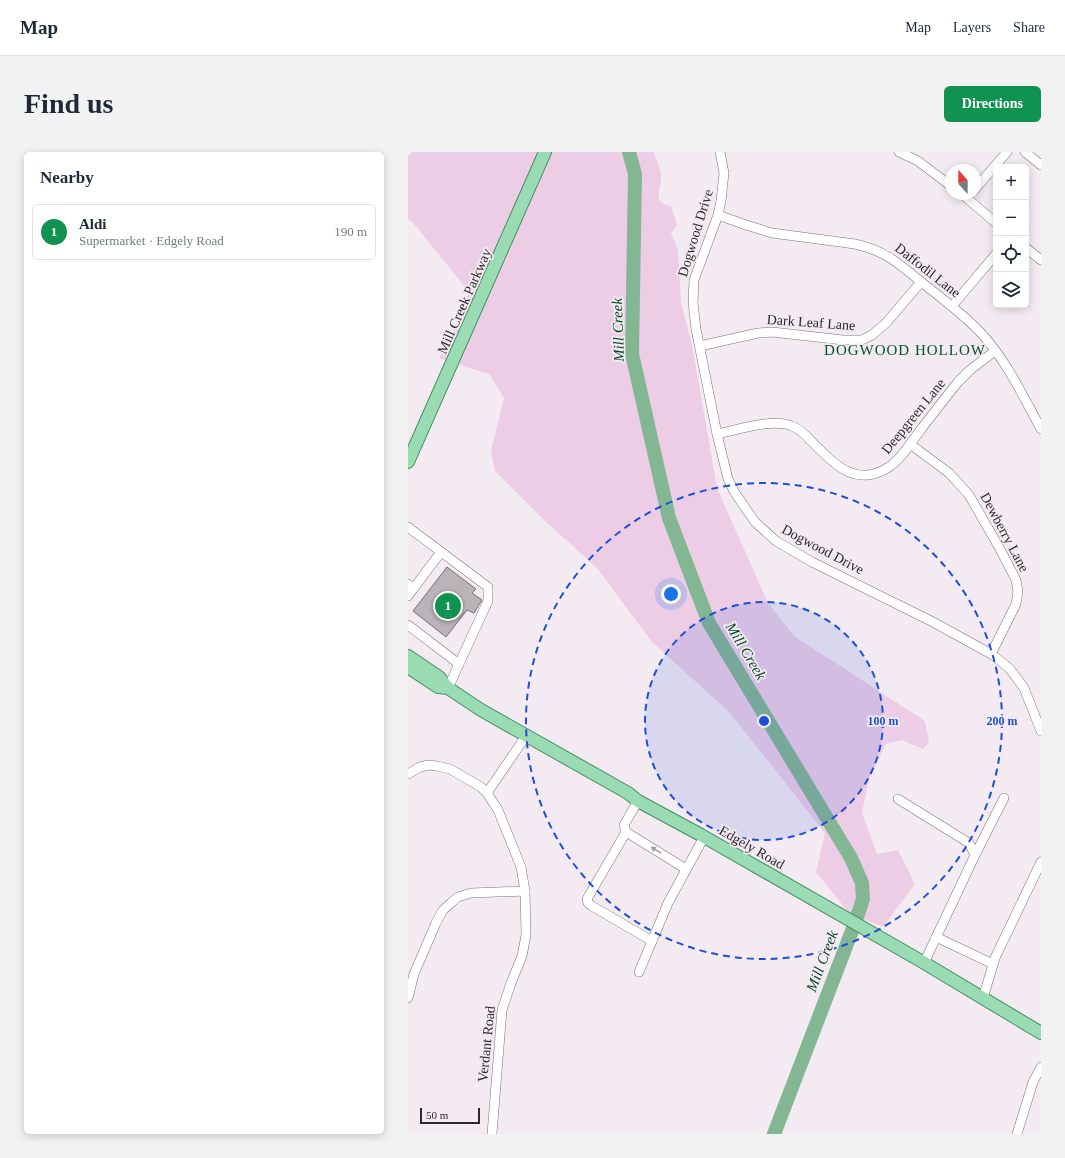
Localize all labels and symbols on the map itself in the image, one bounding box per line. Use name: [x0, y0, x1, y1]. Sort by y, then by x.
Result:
north arrow: [945, 164, 981, 200]
street label: Dogwood Drive: [675, 188, 716, 279]
street label: Daffodil Lane: [892, 240, 963, 301]
street label: Mill Creek Parkway: [435, 246, 494, 356]
water label: Mill Creek: [609, 297, 627, 363]
street label: Dark Leaf Lane: [766, 312, 856, 333]
district label: DOGWOOD HOLLOW: [824, 342, 986, 358]
street label: Deepgreen Lane: [879, 376, 948, 457]
street label: Dewberry Lane: [977, 490, 1032, 574]
street label: Dogwood Drive: [779, 522, 866, 577]
your location: [661, 584, 681, 604]
pin: 1: [435, 591, 461, 621]
water label: Mill Creek: [722, 619, 770, 683]
centre of rings: [757, 714, 771, 728]
text: 100 m: [868, 714, 899, 728]
text: 200 m: [987, 714, 1018, 728]
street label: Edgely Road: [717, 823, 787, 872]
one-way arrow: [650, 847, 662, 854]
water label: Mill Creek: [803, 928, 841, 995]
street label: Verdant Road: [475, 1005, 498, 1083]
scale bar: [420, 1106, 480, 1125]

